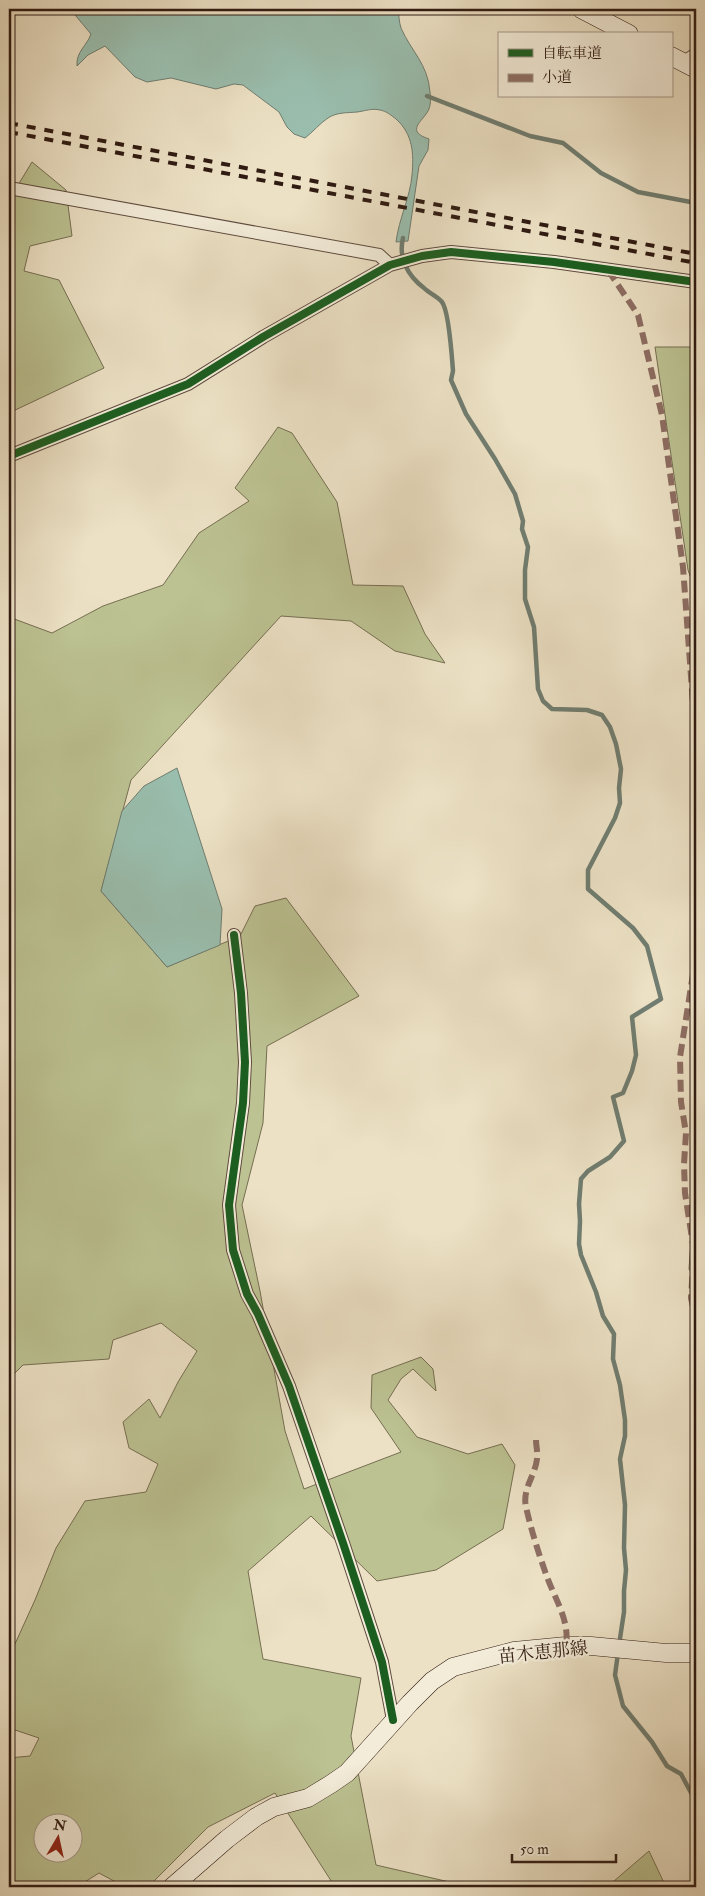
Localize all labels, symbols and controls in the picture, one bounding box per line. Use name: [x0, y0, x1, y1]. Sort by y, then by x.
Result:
legend: [498, 32, 672, 98]
text: 自転車道: [542, 44, 602, 63]
text: 小道: [542, 68, 572, 87]
street label: 苗木恵那線: [497, 1636, 589, 1669]
north arrow: [32, 1814, 82, 1864]
text: N: [51, 1816, 68, 1835]
scale bar: [512, 1831, 616, 1863]
text: 50 m: [520, 1840, 549, 1859]

